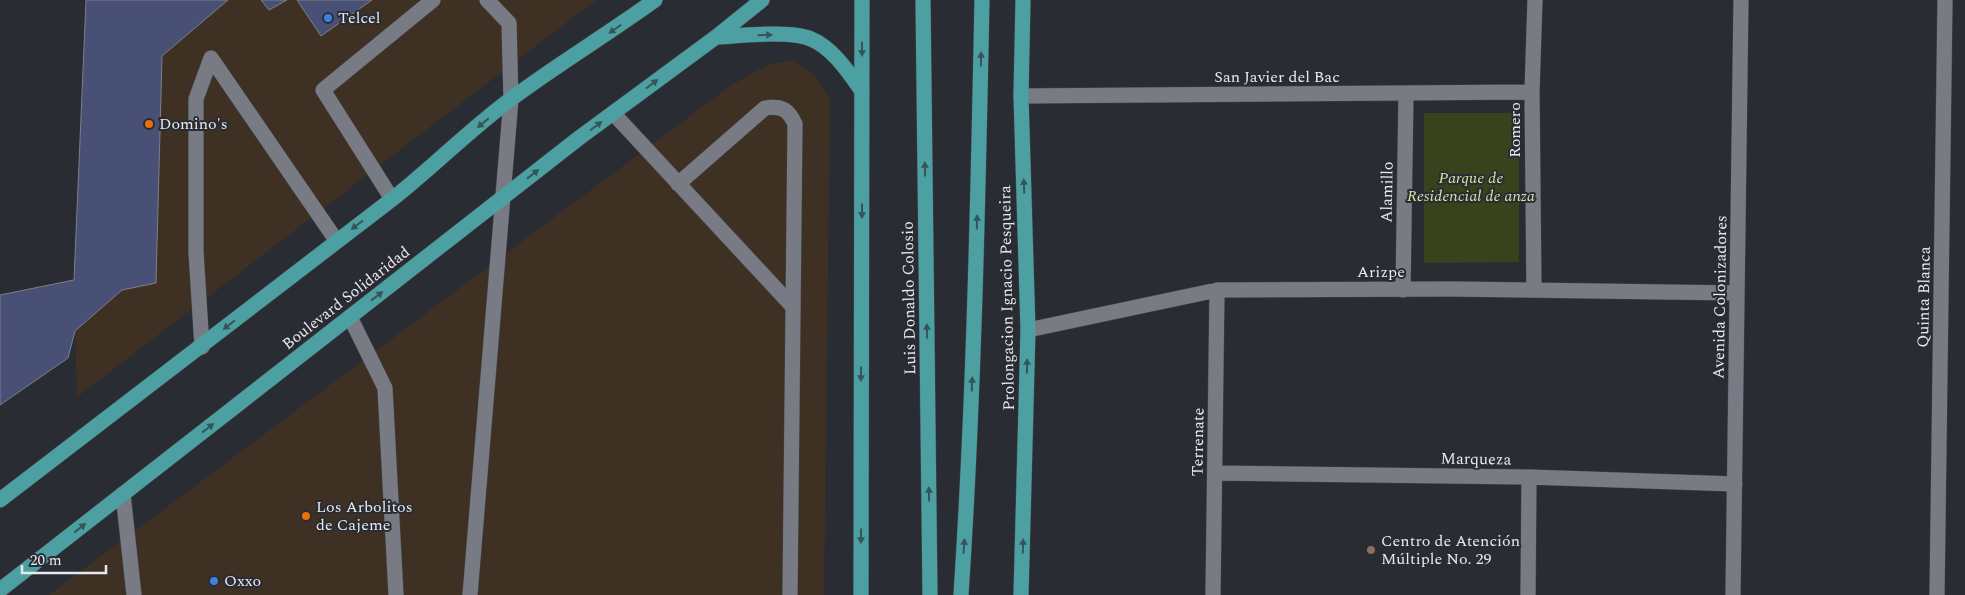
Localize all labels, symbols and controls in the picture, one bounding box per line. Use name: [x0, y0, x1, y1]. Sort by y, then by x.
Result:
place label: Telcel: [338, 6, 381, 30]
marker: Telcel: [322, 12, 334, 24]
one-way arrow: [608, 24, 622, 34]
one-way arrow: [757, 31, 773, 39]
one-way arrow: [858, 41, 866, 57]
one-way arrow: [977, 51, 985, 67]
street label: San Javier del Bac: [1214, 65, 1340, 89]
one-way arrow: [645, 79, 659, 89]
street label: Romero: [1503, 102, 1527, 158]
place label: Domino's: [159, 112, 228, 136]
one-way arrow: [476, 117, 489, 128]
marker: Domino's: [143, 118, 155, 130]
one-way arrow: [589, 120, 602, 131]
one-way arrow: [921, 161, 929, 177]
street label: Alamillo: [1374, 161, 1400, 223]
park label: Parque de Residencial de anza: [1407, 166, 1535, 208]
one-way arrow: [526, 169, 539, 180]
one-way arrow: [1020, 178, 1028, 194]
street label: Prolongacion Ignacio Pesqueira: [993, 185, 1021, 411]
one-way arrow: [858, 203, 866, 219]
one-way arrow: [973, 213, 981, 229]
street label: Avenida Colonizadores: [1707, 215, 1733, 379]
one-way arrow: [350, 220, 364, 230]
street label: Luis Donaldo Colosio: [896, 221, 922, 375]
street label: Boulevard Solidaridad: [277, 240, 415, 356]
street label: Quinta Blanca: [1911, 246, 1937, 348]
street label: Arizpe: [1357, 260, 1405, 284]
one-way arrow: [371, 290, 384, 301]
one-way arrow: [223, 320, 236, 331]
one-way arrow: [923, 323, 931, 339]
one-way arrow: [1024, 358, 1032, 374]
one-way arrow: [857, 366, 865, 382]
one-way arrow: [969, 376, 977, 392]
street label: Terrenate: [1185, 407, 1211, 477]
one-way arrow: [201, 423, 215, 433]
street label: Marqueza: [1440, 446, 1512, 472]
one-way arrow: [924, 486, 932, 502]
place label: Los Arbolitos de Cajeme: [316, 495, 413, 537]
marker: Los Arbolitos de Cajeme: [300, 510, 312, 522]
one-way arrow: [73, 523, 87, 533]
one-way arrow: [857, 528, 865, 544]
place label: Centro de Atención Múltiple No. 29: [1381, 529, 1520, 571]
one-way arrow: [961, 538, 969, 554]
one-way arrow: [1019, 538, 1027, 554]
scale bar: [22, 542, 106, 574]
marker: Centro de Atención Múltiple No. 29: [1365, 544, 1377, 556]
text: 20 m: [30, 549, 62, 572]
place label: Oxxo: [224, 569, 261, 593]
marker: Oxxo: [208, 575, 220, 587]

